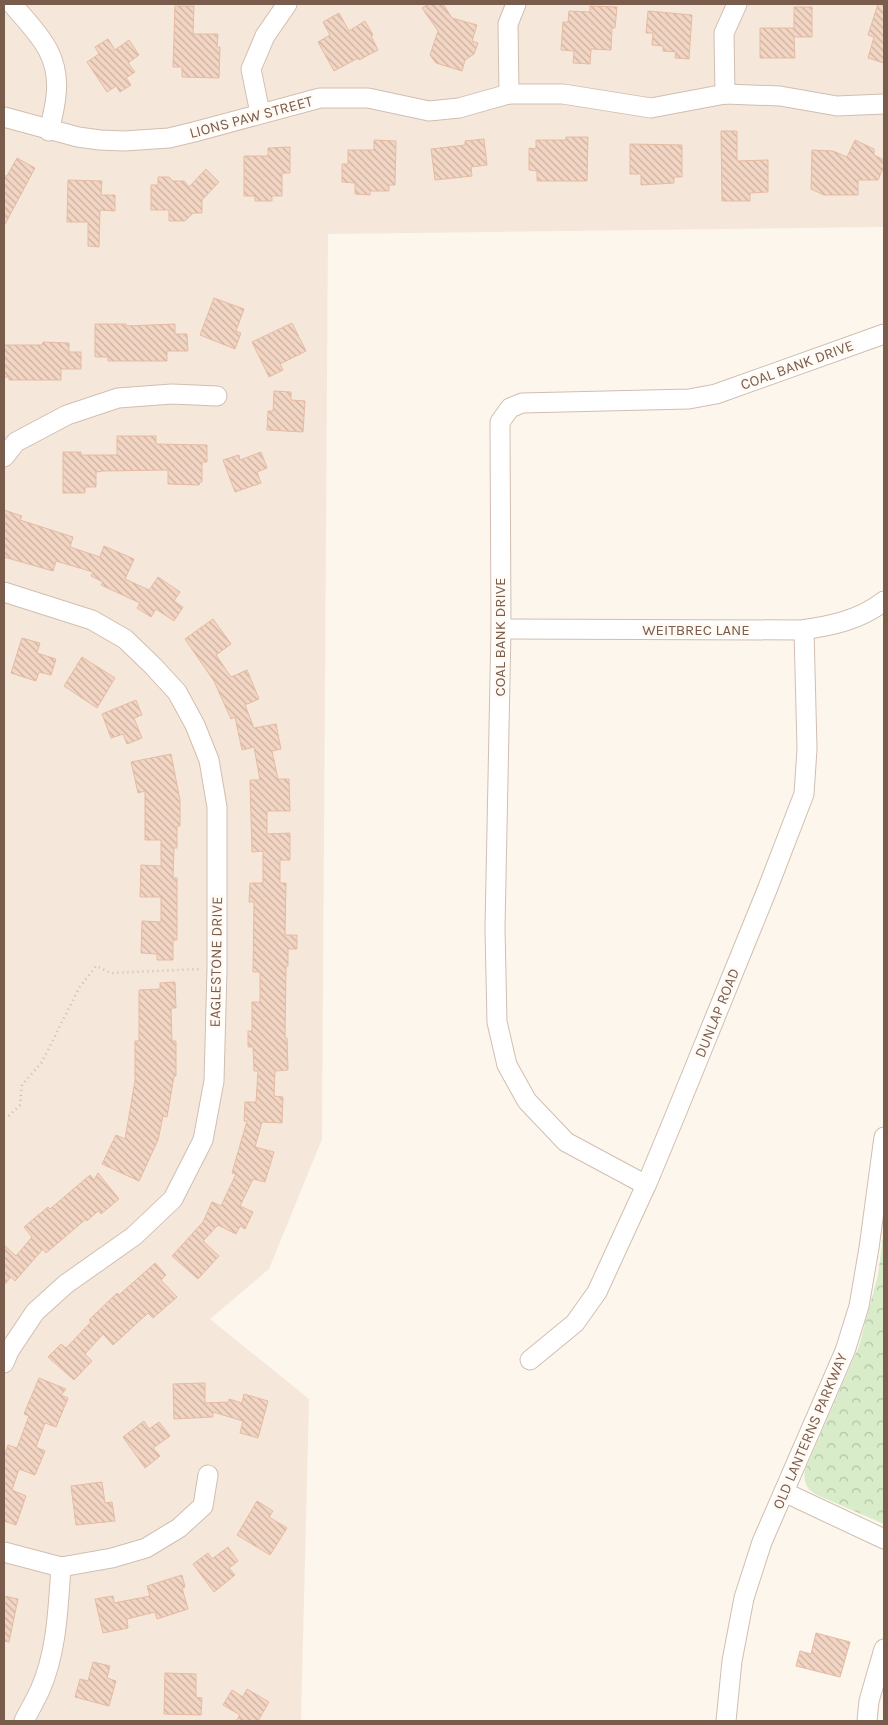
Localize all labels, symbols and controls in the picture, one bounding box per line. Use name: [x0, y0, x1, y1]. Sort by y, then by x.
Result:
street label: LIONS PAW STREET: [187, 92, 315, 142]
street label: COAL BANK DRIVE: [738, 336, 856, 394]
street label: COAL BANK DRIVE: [491, 577, 509, 697]
street label: WEITBREC LANE: [642, 621, 750, 639]
street label: EAGLESTONE DRIVE: [206, 896, 226, 1028]
street label: DUNLAP ROAD: [691, 966, 743, 1060]
street label: OLD LANTERNS PARKWAY: [769, 1349, 851, 1512]

